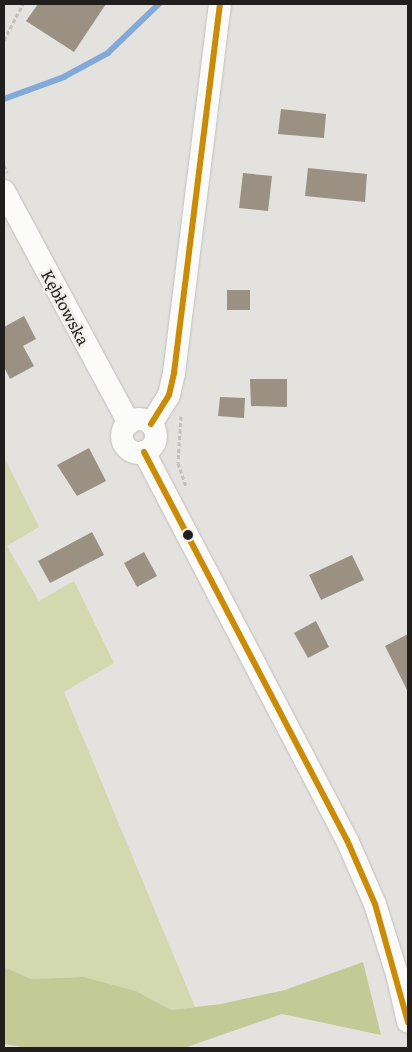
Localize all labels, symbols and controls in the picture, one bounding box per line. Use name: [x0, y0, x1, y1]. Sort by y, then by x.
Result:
street label: Kębłowska: [38, 266, 94, 348]
unlabelled marker: [183, 530, 193, 540]

